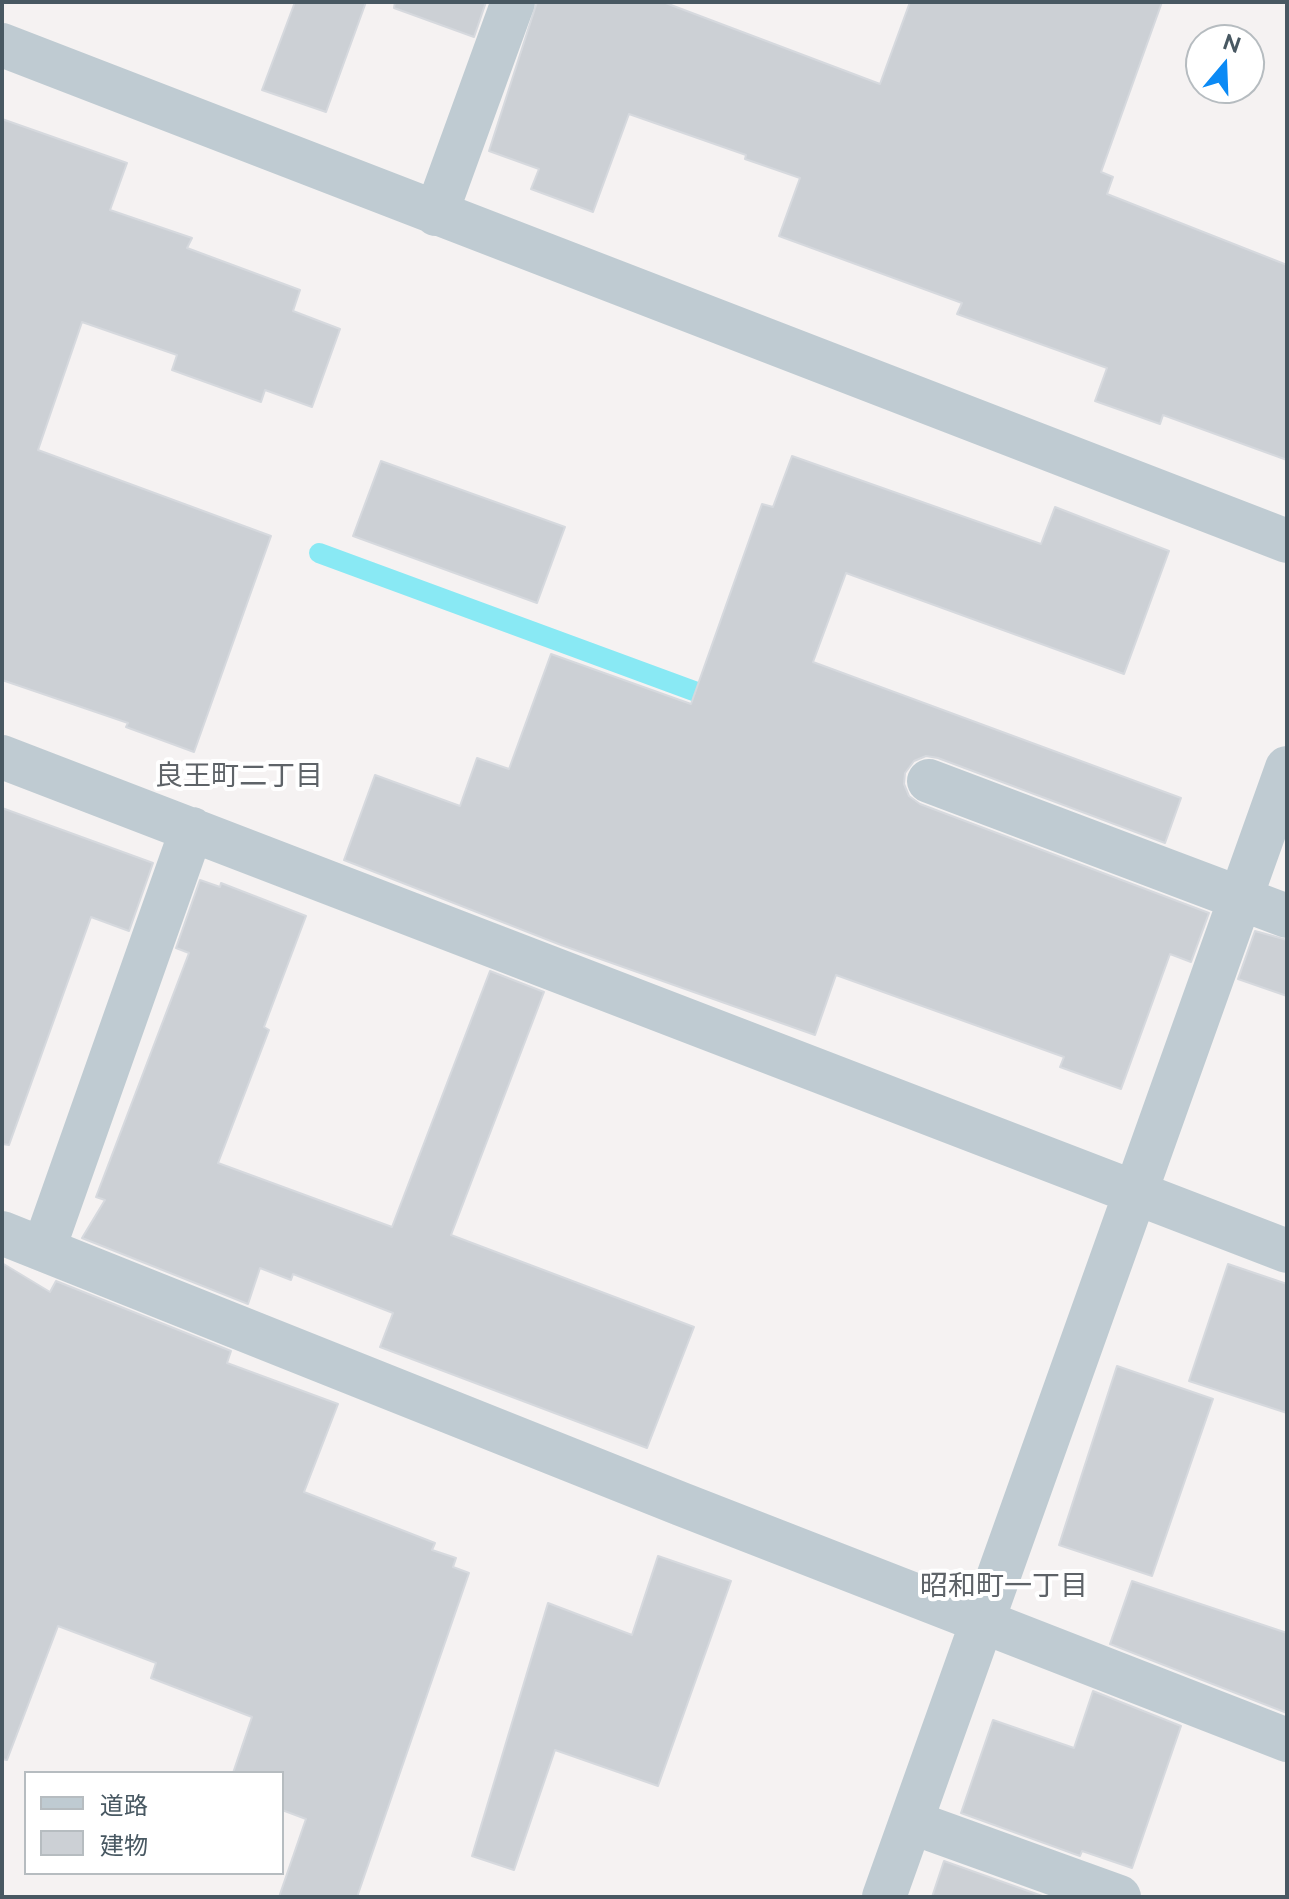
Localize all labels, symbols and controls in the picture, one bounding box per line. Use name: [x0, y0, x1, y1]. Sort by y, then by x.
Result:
north arrow: [1185, 24, 1265, 104]
text: N: [1220, 28, 1244, 58]
district label: 良王町二丁目: [155, 760, 323, 794]
district label: 昭和町一丁目: [920, 1570, 1088, 1604]
legend: [24, 1771, 284, 1875]
text: 道路: [100, 1791, 148, 1820]
text: 建物: [100, 1831, 148, 1860]

